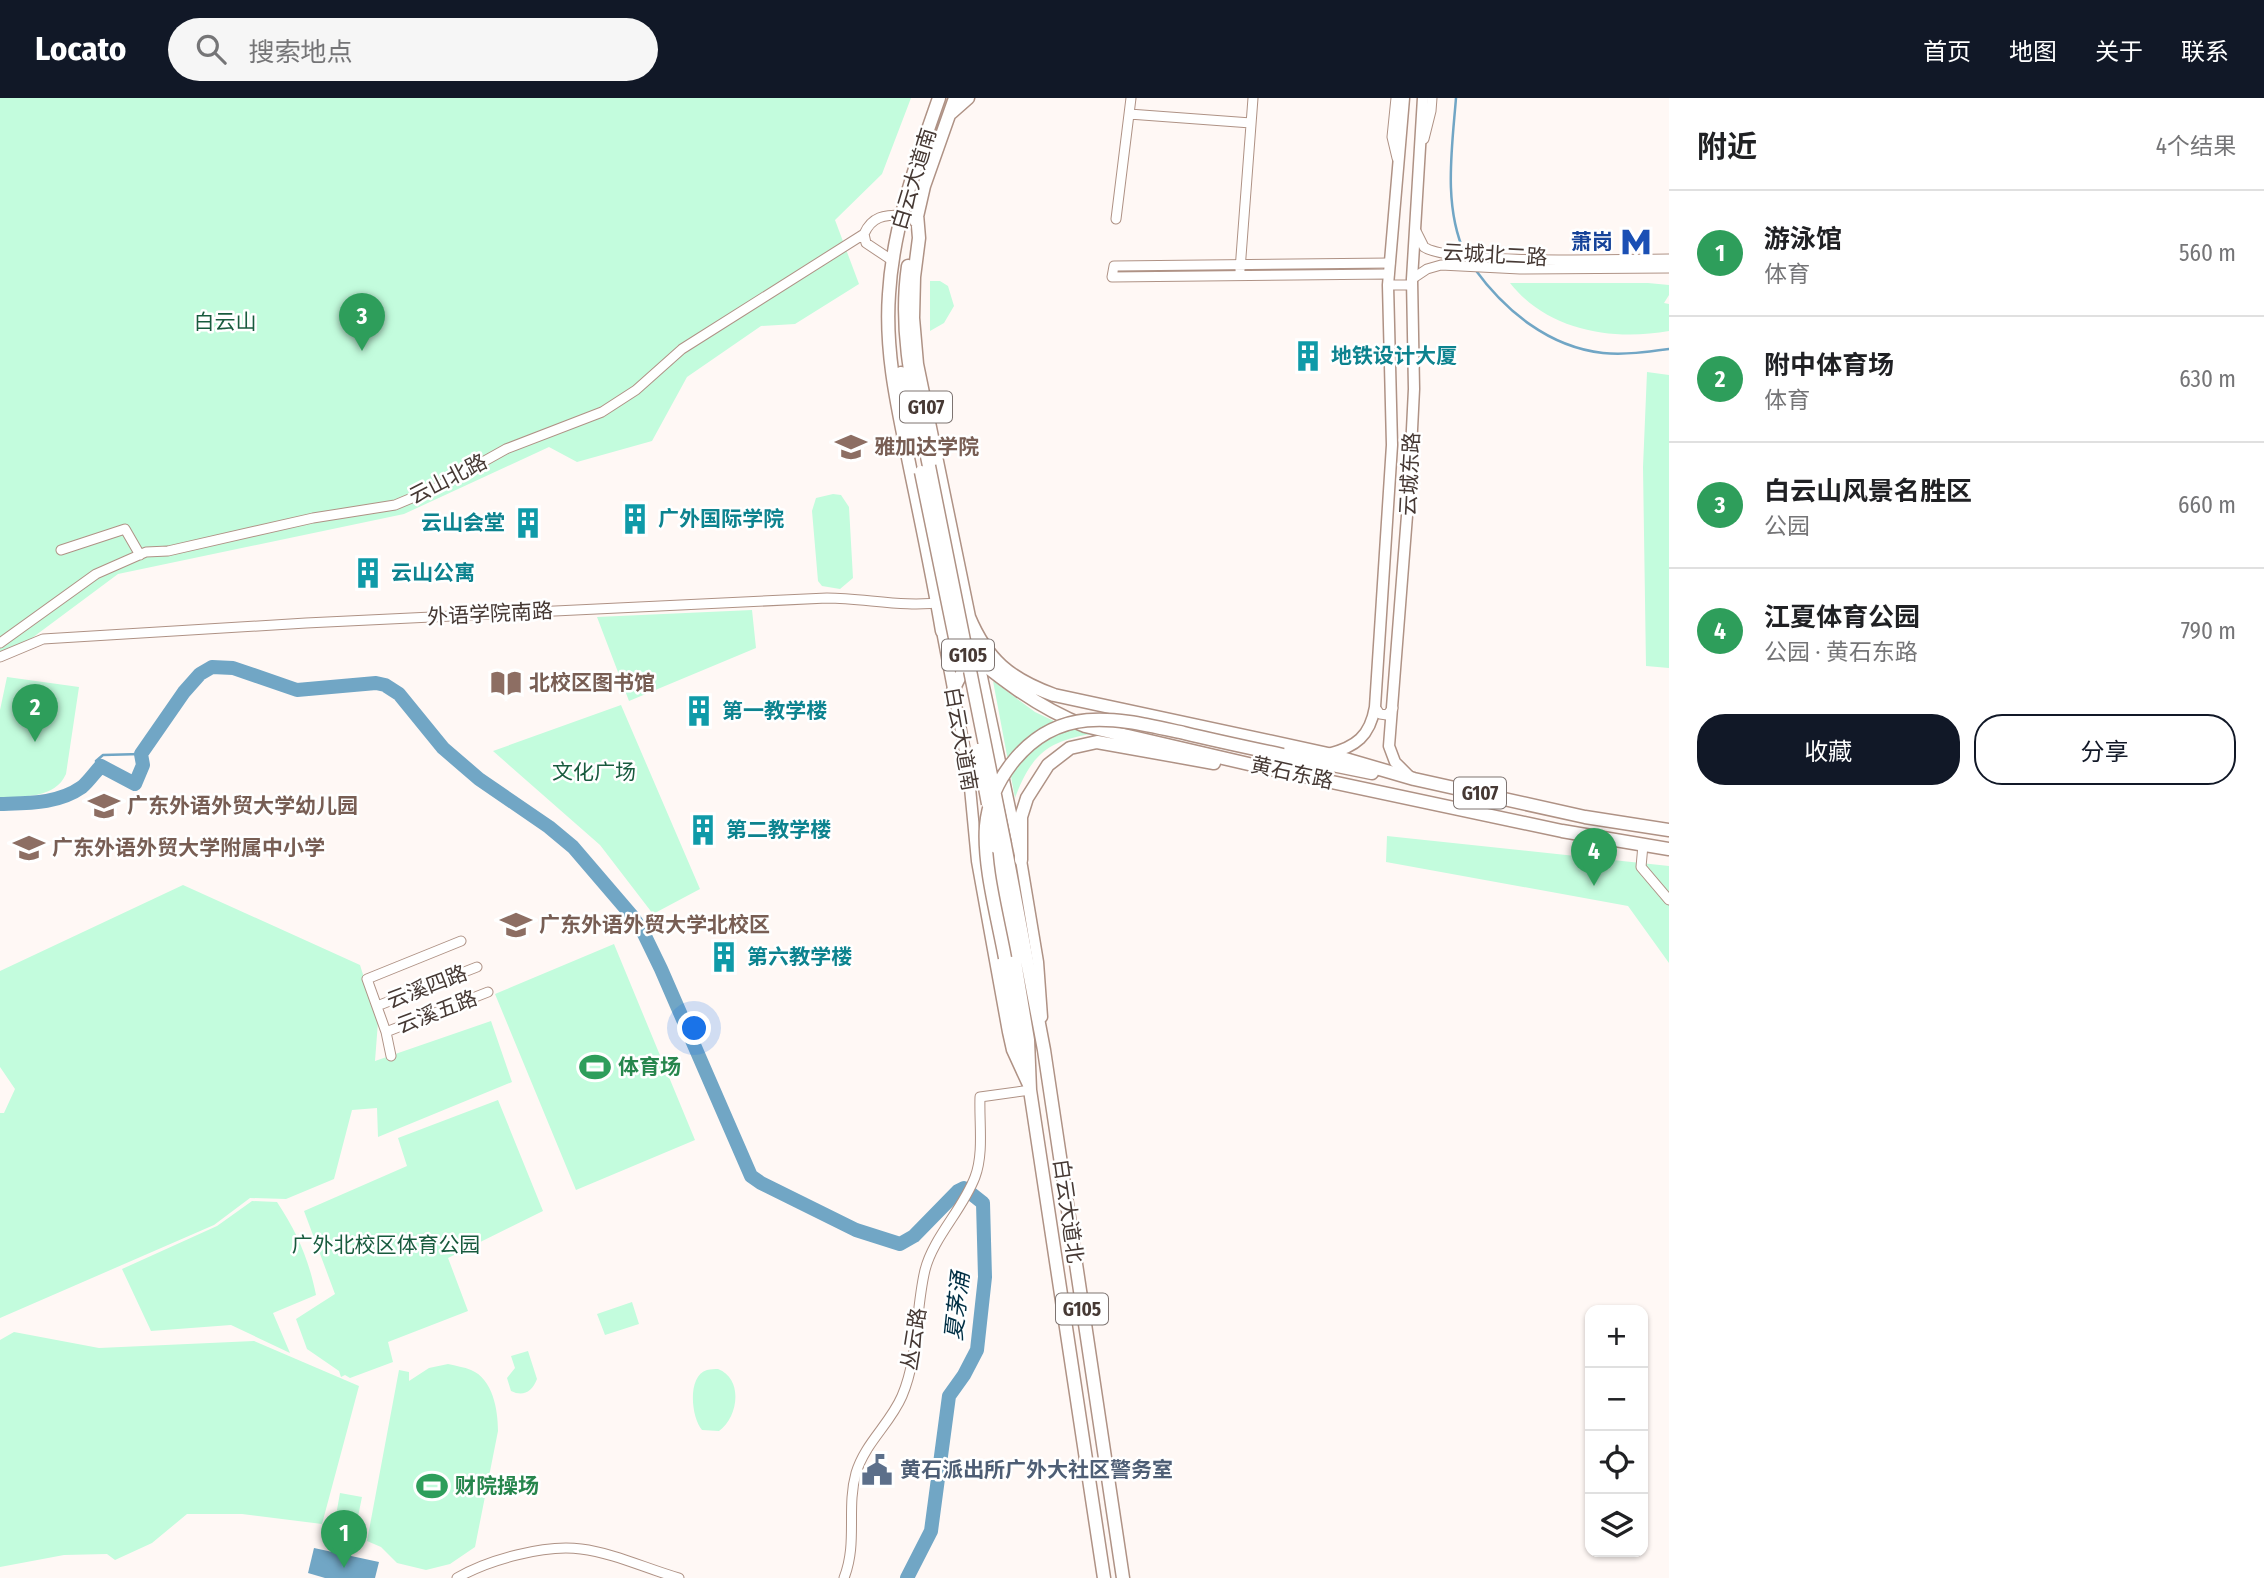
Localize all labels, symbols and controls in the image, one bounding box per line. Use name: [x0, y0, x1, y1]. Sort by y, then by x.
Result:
search box: [168, 18, 658, 81]
text: Locato: [35, 29, 126, 69]
icon: search: [192, 30, 230, 68]
text: 搜索地点: [248, 37, 352, 68]
text: 首页: [1923, 38, 1971, 66]
text: 地图: [2009, 38, 2057, 66]
text: 关于: [2095, 38, 2143, 66]
text: 联系: [2181, 38, 2229, 66]
street label: 白云大道南: [886, 125, 942, 233]
text: 附近: [1697, 129, 1757, 165]
text: 4个结果: [2156, 132, 2236, 160]
text: 游泳馆: [1764, 224, 1842, 255]
metro station icon: 萧岗: [1619, 225, 1653, 259]
place label: 萧岗: [1571, 229, 1613, 255]
street label: 云城北二路: [1442, 239, 1548, 271]
text: 1: [1715, 239, 1725, 267]
text: 560 m: [2179, 239, 2236, 267]
text: 体育: [1764, 260, 1810, 288]
pin: 3: [339, 293, 385, 351]
park label: 白云山: [194, 309, 257, 335]
building icon: 地铁设计大厦: [1291, 339, 1325, 373]
place label: 地铁设计大厦: [1331, 343, 1457, 369]
text: 附中体育场: [1764, 350, 1894, 381]
text: 2: [1715, 365, 1725, 393]
text: 630 m: [2179, 365, 2236, 393]
text: 体育: [1764, 386, 1810, 414]
road number: G107: [900, 392, 952, 422]
school or university icon: 雅加达学院: [834, 430, 868, 464]
street label: 云城东路: [1395, 431, 1425, 517]
place label: 雅加达学院: [874, 434, 979, 460]
street label: 云山北路: [405, 448, 491, 510]
text: 白云山风景名胜区: [1764, 476, 1972, 507]
text: 3: [1715, 491, 1725, 519]
text: 660 m: [2178, 491, 2236, 519]
building icon: 广外国际学院: [618, 502, 652, 536]
building icon: 云山会堂: [511, 506, 545, 540]
place label: 广外国际学院: [658, 506, 784, 532]
place label: 云山会堂: [421, 510, 505, 536]
text: 公园: [1764, 512, 1810, 540]
building icon: 云山公寓: [351, 556, 385, 590]
place label: 云山公寓: [391, 560, 475, 586]
street label: 外语学院南路: [426, 598, 554, 630]
text: 江夏体育公园: [1764, 602, 1920, 633]
text: 4: [1714, 617, 1726, 645]
text: 790 m: [2181, 617, 2236, 645]
text: 公园 · 黄石东路: [1764, 638, 1918, 666]
road number: G105: [942, 640, 994, 670]
library icon: 北校区图书馆: [489, 666, 523, 700]
place label: 北校区图书馆: [529, 670, 655, 696]
pin: 2: [12, 684, 58, 742]
street label: 白云大道南: [939, 685, 983, 793]
building icon: 第一教学楼: [682, 694, 716, 728]
place label: 第一教学楼: [722, 698, 827, 724]
button: 收藏: [1697, 714, 1960, 785]
button: 分享: [1974, 714, 2236, 785]
street label: 黄石东路: [1248, 752, 1336, 794]
park label: 文化广场: [552, 759, 636, 785]
road number: G107: [1454, 778, 1506, 808]
school or university icon: 广东外语外贸大学幼儿园: [87, 789, 121, 823]
place label: 广东外语外贸大学幼儿园: [127, 793, 358, 819]
building icon: 第二教学楼: [686, 813, 720, 847]
place label: 第二教学楼: [726, 817, 831, 843]
pin: 4: [1571, 828, 1617, 886]
school or university icon: 广东外语外贸大学附属中小学: [12, 831, 46, 865]
place label: 广东外语外贸大学附属中小学: [52, 835, 325, 861]
school or university icon: 广东外语外贸大学北校区: [499, 908, 533, 942]
place label: 广东外语外贸大学北校区: [539, 912, 770, 938]
building icon: 第六教学楼: [707, 940, 741, 974]
place label: 第六教学楼: [747, 944, 852, 970]
street label: 云溪四路: [383, 960, 471, 1014]
street label: 云溪五路: [393, 985, 481, 1039]
your location: [677, 1011, 711, 1045]
sports icon: 体育场: [578, 1050, 612, 1084]
place label: 体育场: [618, 1054, 681, 1080]
street label: 白云大道北: [1048, 1157, 1088, 1265]
park label: 广外北校区体育公园: [292, 1232, 481, 1258]
water label: 夏茅涌: [939, 1267, 975, 1342]
road number: G105: [1056, 1294, 1108, 1324]
map controls: [1585, 1305, 1648, 1557]
button: +: [1585, 1305, 1648, 1368]
street label: 丛云路: [896, 1306, 932, 1372]
button: −: [1585, 1368, 1648, 1431]
button: locate: [1585, 1431, 1648, 1494]
public building icon: 黄石派出所广外大社区警务室: [860, 1453, 894, 1487]
place label: 黄石派出所广外大社区警务室: [900, 1457, 1173, 1483]
sports icon: 财院操场: [415, 1469, 449, 1503]
place label: 财院操场: [455, 1473, 539, 1499]
button: layers: [1585, 1494, 1648, 1557]
pin: 1: [321, 1510, 367, 1568]

